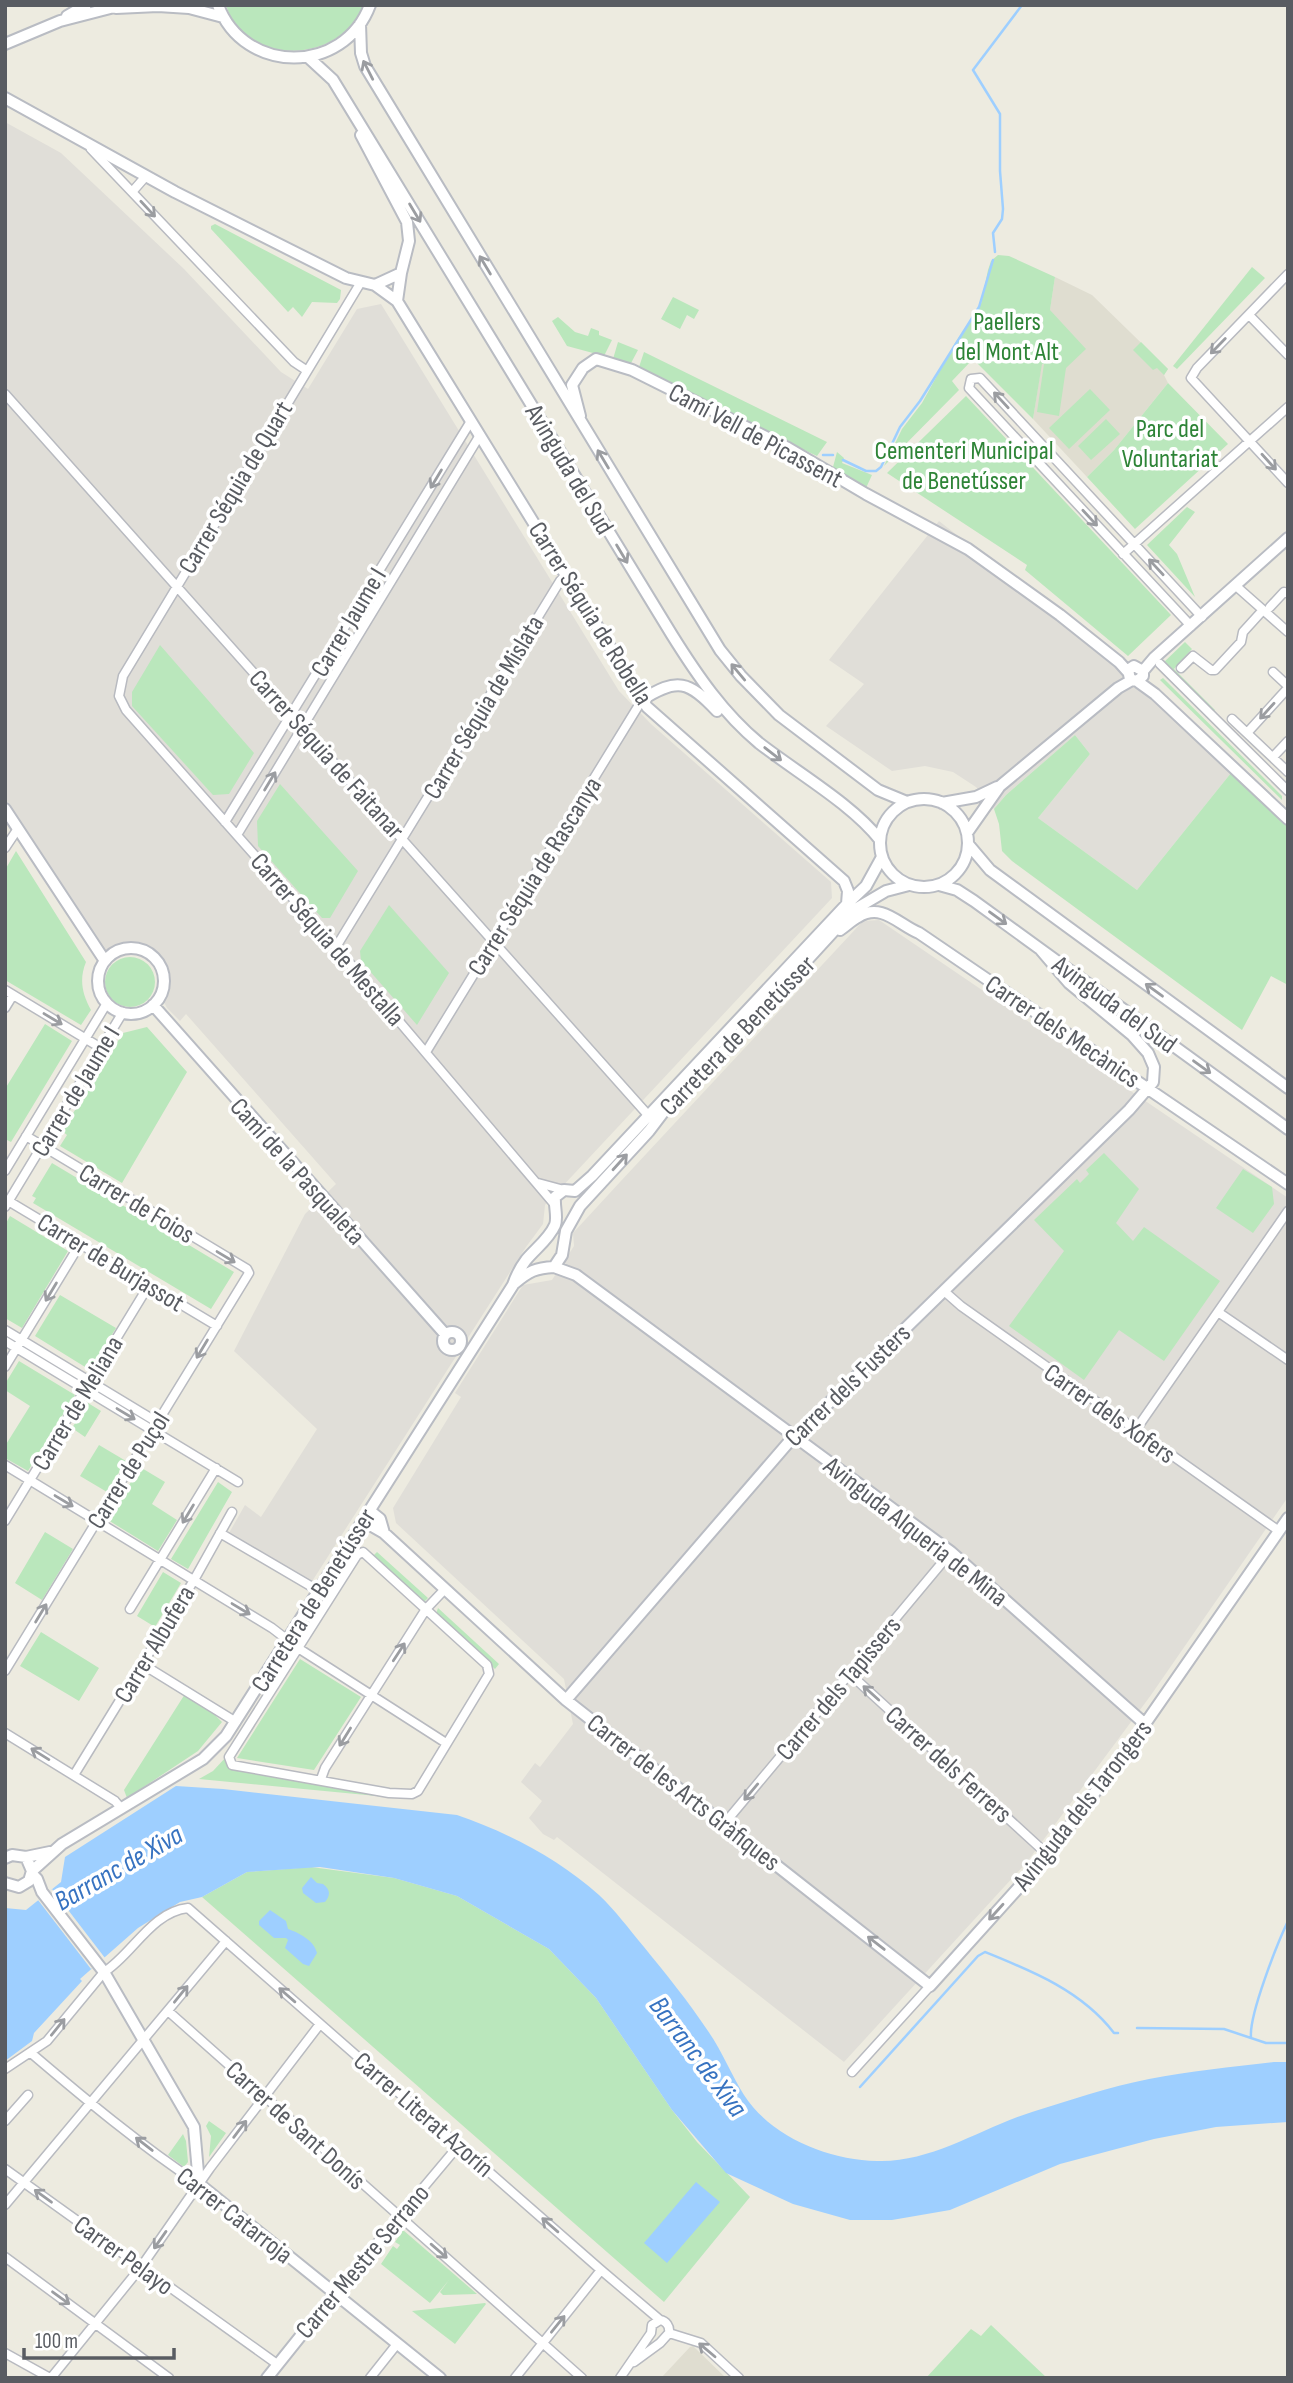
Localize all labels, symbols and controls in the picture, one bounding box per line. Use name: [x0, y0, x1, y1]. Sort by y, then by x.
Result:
one-way arrow: [361, 60, 375, 81]
one-way arrow: [140, 200, 156, 218]
one-way arrow: [408, 203, 422, 223]
one-way arrow: [478, 255, 492, 275]
park label: Paellers del Mont Alt: [955, 307, 1059, 368]
one-way arrow: [1210, 337, 1227, 354]
street label: Camí Vell de Picassent: [663, 377, 848, 495]
one-way arrow: [992, 392, 1009, 409]
street label: Carrer Séquia de Quart: [173, 396, 300, 580]
street label: Avinguda del Sud: [517, 398, 620, 540]
park label: Parc del Voluntariat: [1122, 414, 1218, 475]
park label: Cementeri Municipal de Benetússer: [875, 436, 1053, 497]
one-way arrow: [596, 450, 610, 470]
one-way arrow: [1261, 452, 1277, 470]
one-way arrow: [428, 468, 442, 488]
one-way arrow: [1082, 509, 1098, 527]
street label: Carrer Séquia de Robella: [521, 517, 658, 711]
one-way arrow: [616, 544, 630, 564]
one-way arrow: [1147, 559, 1164, 576]
street label: Carrer Jaume I: [305, 563, 394, 683]
street label: Carrer Séquia de Mislata: [417, 610, 551, 805]
one-way arrow: [730, 663, 746, 681]
street label: Carrer Séquia de Faitanar: [242, 664, 410, 846]
one-way arrow: [1259, 702, 1275, 720]
one-way arrow: [764, 746, 782, 761]
one-way arrow: [263, 772, 277, 792]
street label: Carrer Séquia de Rascanya: [462, 772, 609, 982]
street label: Carrer Séquia de Mestalla: [243, 847, 410, 1033]
one-way arrow: [988, 911, 1007, 925]
street label: Carretera de Benetússer: [654, 949, 823, 1123]
street label: Avinguda del Sud: [1045, 949, 1182, 1061]
street label: Carrer dels Mecànics: [979, 969, 1145, 1095]
one-way arrow: [1145, 983, 1164, 997]
one-way arrow: [43, 1012, 63, 1026]
street label: Carrer de Jaume I: [25, 1021, 127, 1163]
one-way arrow: [1192, 1059, 1211, 1074]
street label: Camí de la Pasqualeta: [223, 1092, 371, 1252]
one-way arrow: [612, 1154, 629, 1171]
street label: Carrer de Foios: [73, 1158, 200, 1251]
street label: Carrer de Burjassot: [31, 1207, 189, 1319]
one-way arrow: [216, 1250, 236, 1264]
one-way arrow: [44, 1281, 58, 1301]
street label: Carrer dels Fusters: [779, 1318, 917, 1454]
street label: Carrer de Meliana: [26, 1331, 131, 1477]
one-way arrow: [195, 1338, 209, 1358]
street label: Carrer dels Xofers: [1037, 1358, 1181, 1471]
street label: Carrer de Puçol: [81, 1407, 177, 1535]
one-way arrow: [116, 1408, 136, 1422]
street label: Avinguda Alqueria de Mina: [816, 1450, 1013, 1614]
one-way arrow: [53, 1494, 73, 1508]
one-way arrow: [180, 1503, 194, 1523]
street label: Carretera de Benetússer: [245, 1503, 383, 1698]
street label: Carrer Albufera: [108, 1581, 202, 1709]
one-way arrow: [34, 1603, 48, 1623]
one-way arrow: [231, 1603, 251, 1617]
street label: Carrer dels Tapissers: [770, 1611, 908, 1767]
one-way arrow: [392, 1643, 406, 1663]
one-way arrow: [862, 1685, 880, 1701]
street label: Carrer dels Ferrers: [878, 1700, 1018, 1830]
street label: Carrer de les Arts Gràfiques: [580, 1708, 786, 1878]
street label: Avinguda dels Tarongers: [1006, 1715, 1159, 1898]
one-way arrow: [338, 1726, 352, 1746]
one-way arrow: [30, 1747, 50, 1761]
one-way arrow: [743, 1783, 759, 1801]
water label: Barranc de Xiva: [49, 1818, 189, 1918]
one-way arrow: [988, 1903, 1005, 1920]
one-way arrow: [868, 1936, 886, 1951]
one-way arrow: [174, 1986, 189, 2004]
one-way arrow: [279, 1986, 296, 2003]
water label: Barranc de Xiva: [642, 1990, 754, 2124]
one-way arrow: [50, 2019, 66, 2037]
street label: Carrer Literat Azorín: [347, 2046, 499, 2184]
street label: Carrer de Sant Donís: [219, 2055, 371, 2197]
one-way arrow: [232, 2120, 247, 2139]
one-way arrow: [134, 2137, 153, 2152]
street label: Carrer Catarroja: [170, 2161, 298, 2271]
street label: Carrer Mestre Serrano: [290, 2179, 437, 2345]
one-way arrow: [34, 2189, 53, 2203]
street label: Carrer Pelayo: [67, 2210, 179, 2303]
one-way arrow: [542, 2217, 560, 2233]
one-way arrow: [153, 2230, 167, 2249]
one-way arrow: [430, 2243, 448, 2259]
one-way arrow: [51, 2290, 69, 2305]
scale bar: [24, 2316, 175, 2360]
one-way arrow: [550, 2316, 566, 2334]
text: 100 m: [35, 2329, 78, 2354]
one-way arrow: [699, 2342, 717, 2357]

